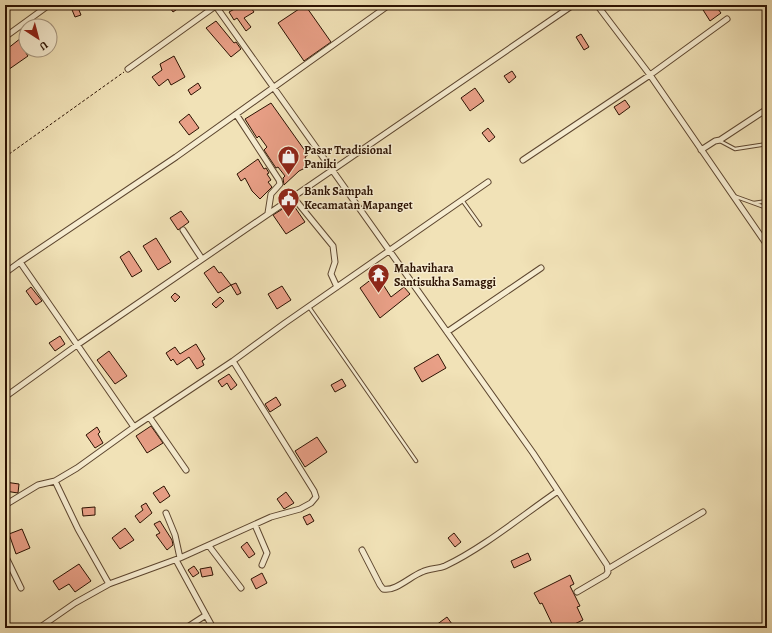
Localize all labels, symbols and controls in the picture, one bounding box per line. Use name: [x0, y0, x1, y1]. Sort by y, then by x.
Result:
north arrow: [18, 18, 58, 58]
text: U: [36, 37, 51, 54]
place label: Pasar Tradisional Paniki: [304, 142, 393, 172]
shop icon: Pasar Tradisional Paniki: [275, 144, 301, 177]
place label: Bank Sampah Kecamatan Mapanget: [304, 183, 413, 213]
public building icon: Bank Sampah Kecamatan Mapanget: [276, 185, 302, 218]
place label: Mahavihara Santisukha Samaggi: [394, 260, 497, 290]
temple icon: Mahavihara Santisukha Samaggi: [365, 262, 391, 295]

